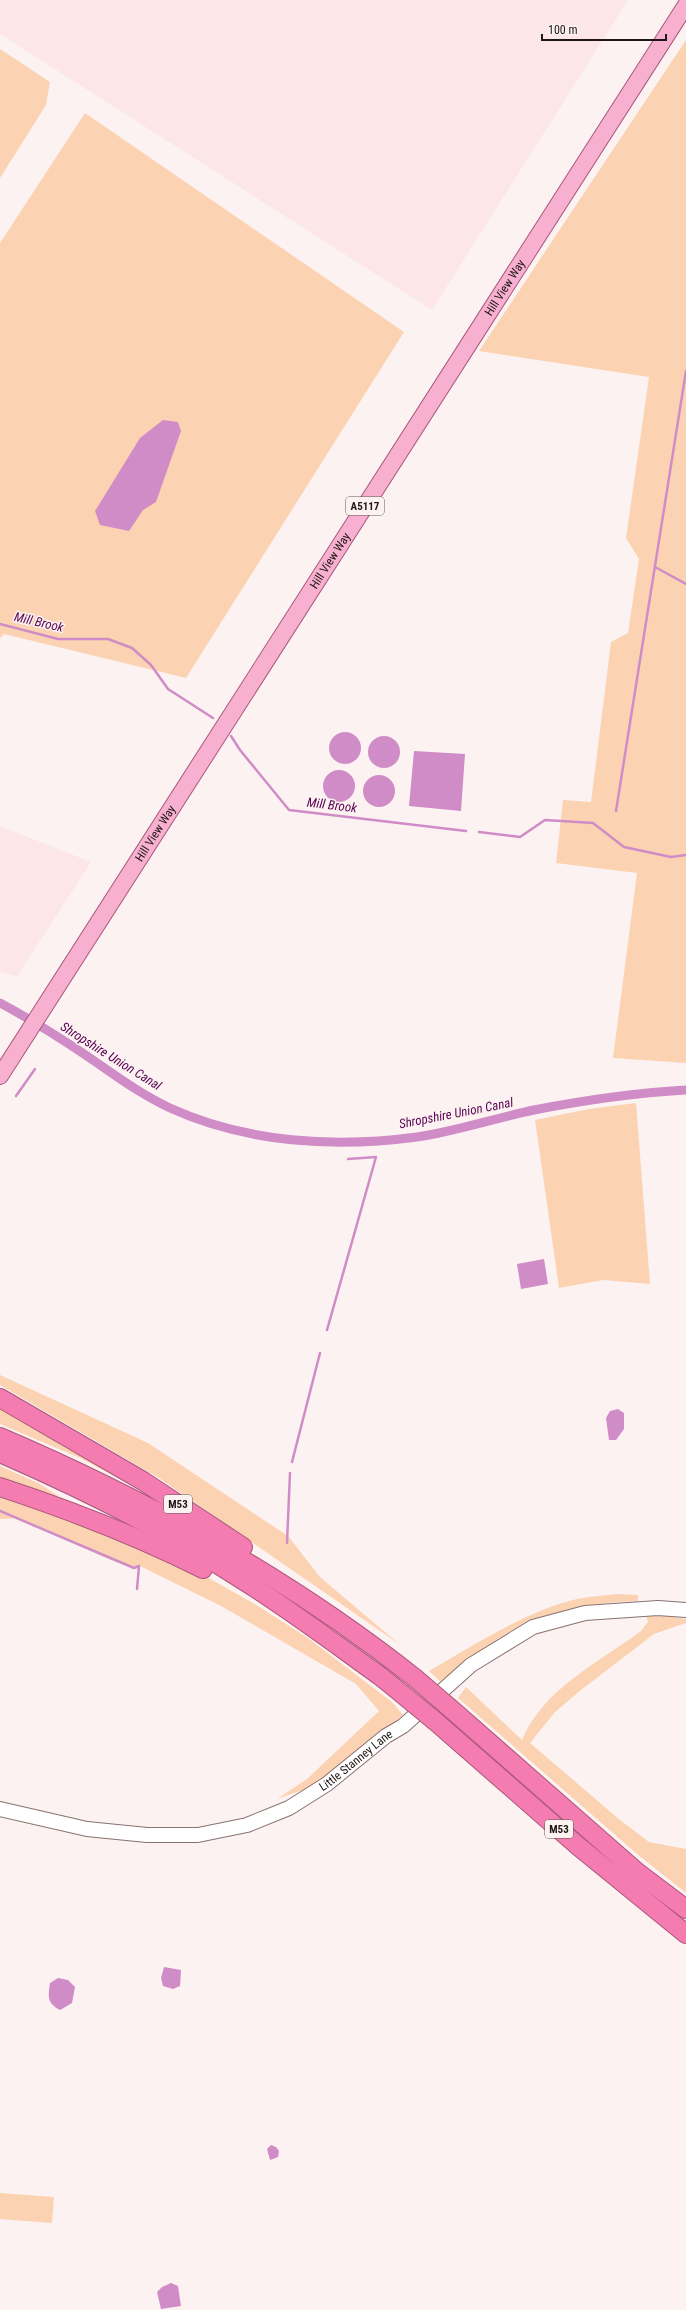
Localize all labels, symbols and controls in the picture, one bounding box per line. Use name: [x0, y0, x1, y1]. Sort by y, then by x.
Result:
scale bar: [542, 16, 666, 42]
text: 100 m: [548, 23, 578, 37]
street label: Hill View Way: [482, 257, 528, 318]
road number: A5117: [346, 497, 384, 515]
street label: Hill View Way: [307, 530, 353, 591]
water label: Mill Brook: [13, 609, 65, 635]
water label: Mill Brook: [306, 795, 358, 816]
street label: Hill View Way: [132, 803, 178, 864]
water label: Shropshire Union Canal: [58, 1019, 165, 1094]
water label: Shropshire Union Canal: [398, 1094, 515, 1131]
road number: M53: [164, 1495, 192, 1513]
street label: Little Stanney Lane: [317, 1727, 395, 1794]
road number: M53: [545, 1820, 573, 1838]

